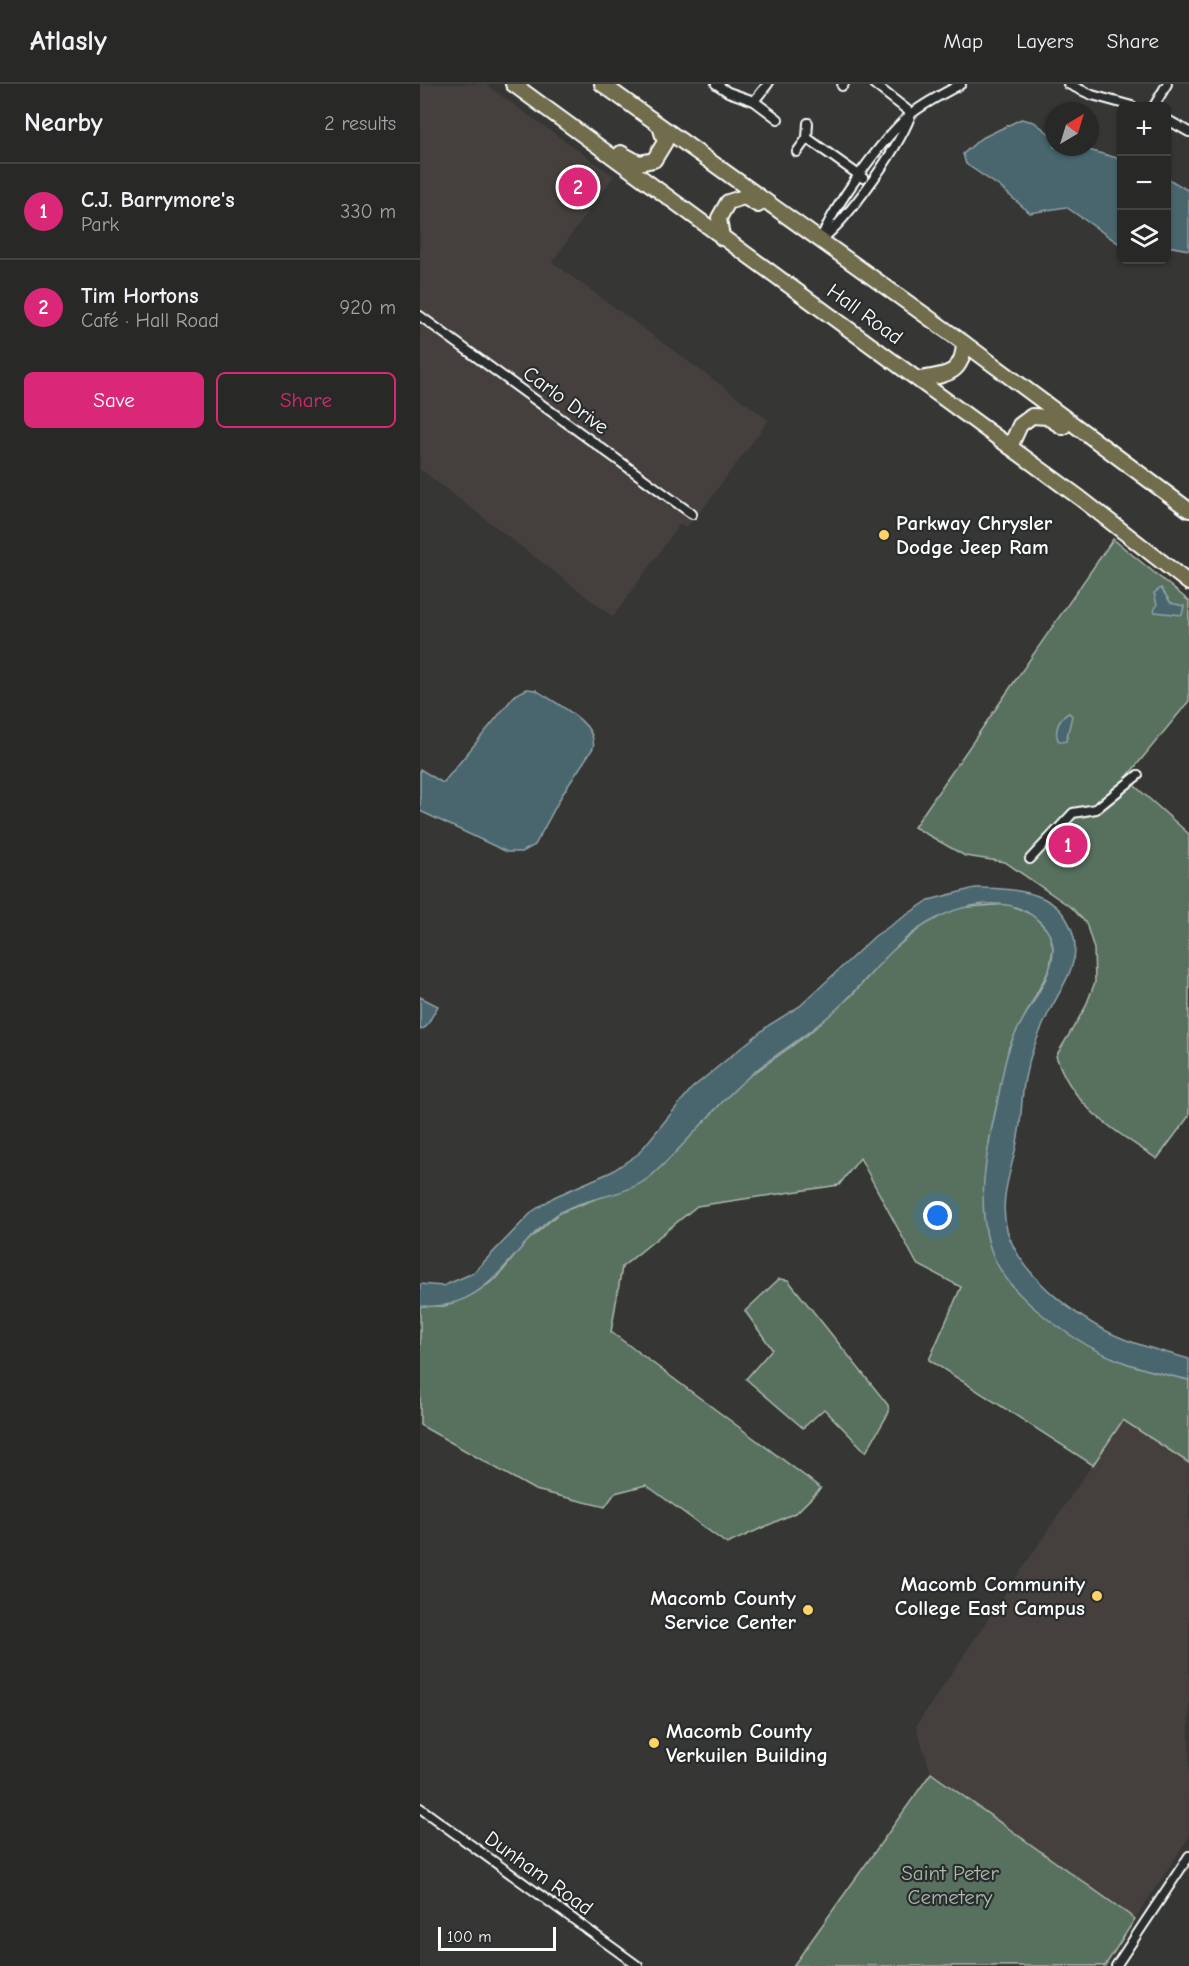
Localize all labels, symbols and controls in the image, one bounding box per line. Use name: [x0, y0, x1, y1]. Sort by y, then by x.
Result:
text: Atlasly: [30, 25, 107, 57]
text: Map: [944, 29, 983, 53]
text: Layers: [1016, 29, 1074, 53]
text: Share: [1107, 29, 1159, 53]
north arrow: [1045, 102, 1099, 156]
map controls: [1117, 102, 1171, 264]
button: +: [1117, 102, 1171, 156]
text: Nearby: [24, 108, 103, 138]
text: 2 results: [324, 112, 396, 135]
button: −: [1117, 156, 1171, 210]
pin: 2: [558, 164, 598, 210]
text: C.J. Barrymore's: [81, 187, 235, 213]
text: 1: [40, 200, 47, 223]
text: 330 m: [340, 200, 396, 223]
button: layers: [1117, 210, 1171, 264]
text: Park: [81, 213, 119, 236]
street label: Hall Road: [823, 279, 907, 349]
text: Tim Hortons: [81, 283, 199, 309]
text: 2: [39, 296, 48, 319]
text: 920 m: [340, 296, 396, 319]
text: Café · Hall Road: [81, 309, 219, 332]
street label: Carlo Drive: [519, 361, 613, 439]
button: Save: [24, 372, 204, 428]
button: Share: [216, 372, 396, 428]
place label: Parkway Chrysler Dodge Jeep Ram: [896, 511, 1053, 559]
marker: Parkway Chrysler Dodge Jeep Ram: [877, 528, 891, 542]
pin: 1: [1048, 822, 1088, 867]
your location: [923, 1201, 952, 1230]
place label: Macomb Community College East Campus: [895, 1572, 1085, 1620]
place label: Macomb County Service Center: [650, 1586, 797, 1634]
marker: Macomb Community College East Campus: [1090, 1589, 1104, 1603]
marker: Macomb County Service Center: [801, 1603, 815, 1617]
place label: Macomb County Verkuilen Building: [666, 1719, 828, 1767]
marker: Macomb County Verkuilen Building: [647, 1736, 661, 1750]
street label: Dunham Road: [480, 1826, 598, 1920]
park label: Saint Peter Cemetery: [901, 1861, 999, 1909]
scale bar: [438, 1924, 556, 1952]
text: 100 m: [447, 1928, 491, 1946]

